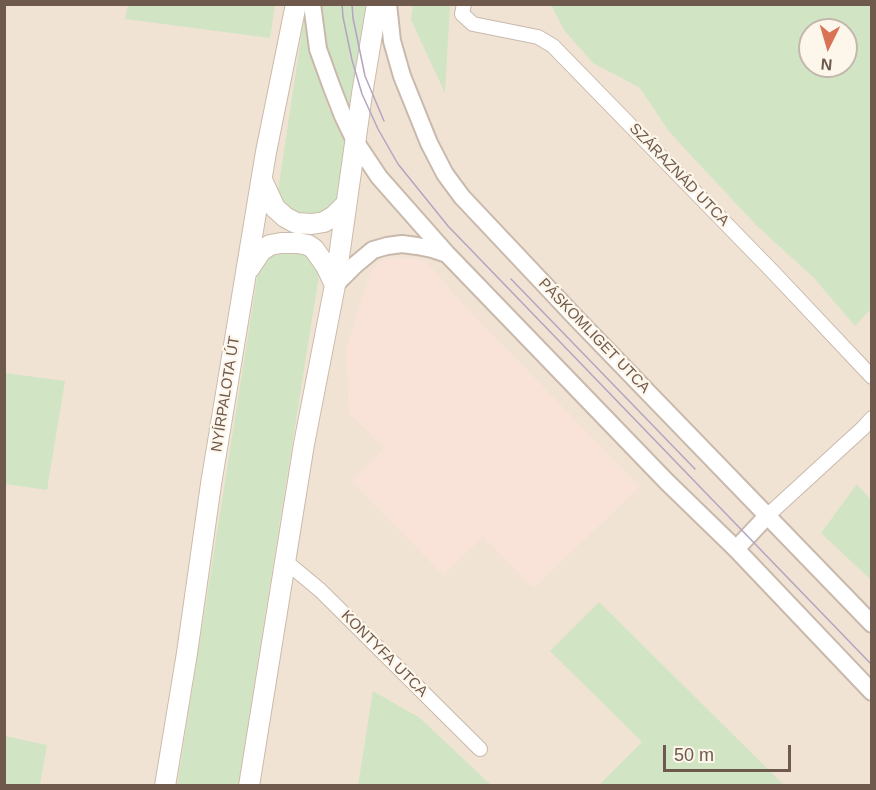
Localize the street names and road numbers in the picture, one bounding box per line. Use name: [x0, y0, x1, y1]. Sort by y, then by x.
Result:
street label: SZÁRAZNÁD UTCA: [625, 120, 733, 230]
street label: PÁSKOMLIGET UTCA: [535, 275, 653, 397]
street label: NYÍRPALOTA ÚT: [208, 335, 244, 453]
street label: KONTYFA UTCA: [337, 607, 431, 701]

